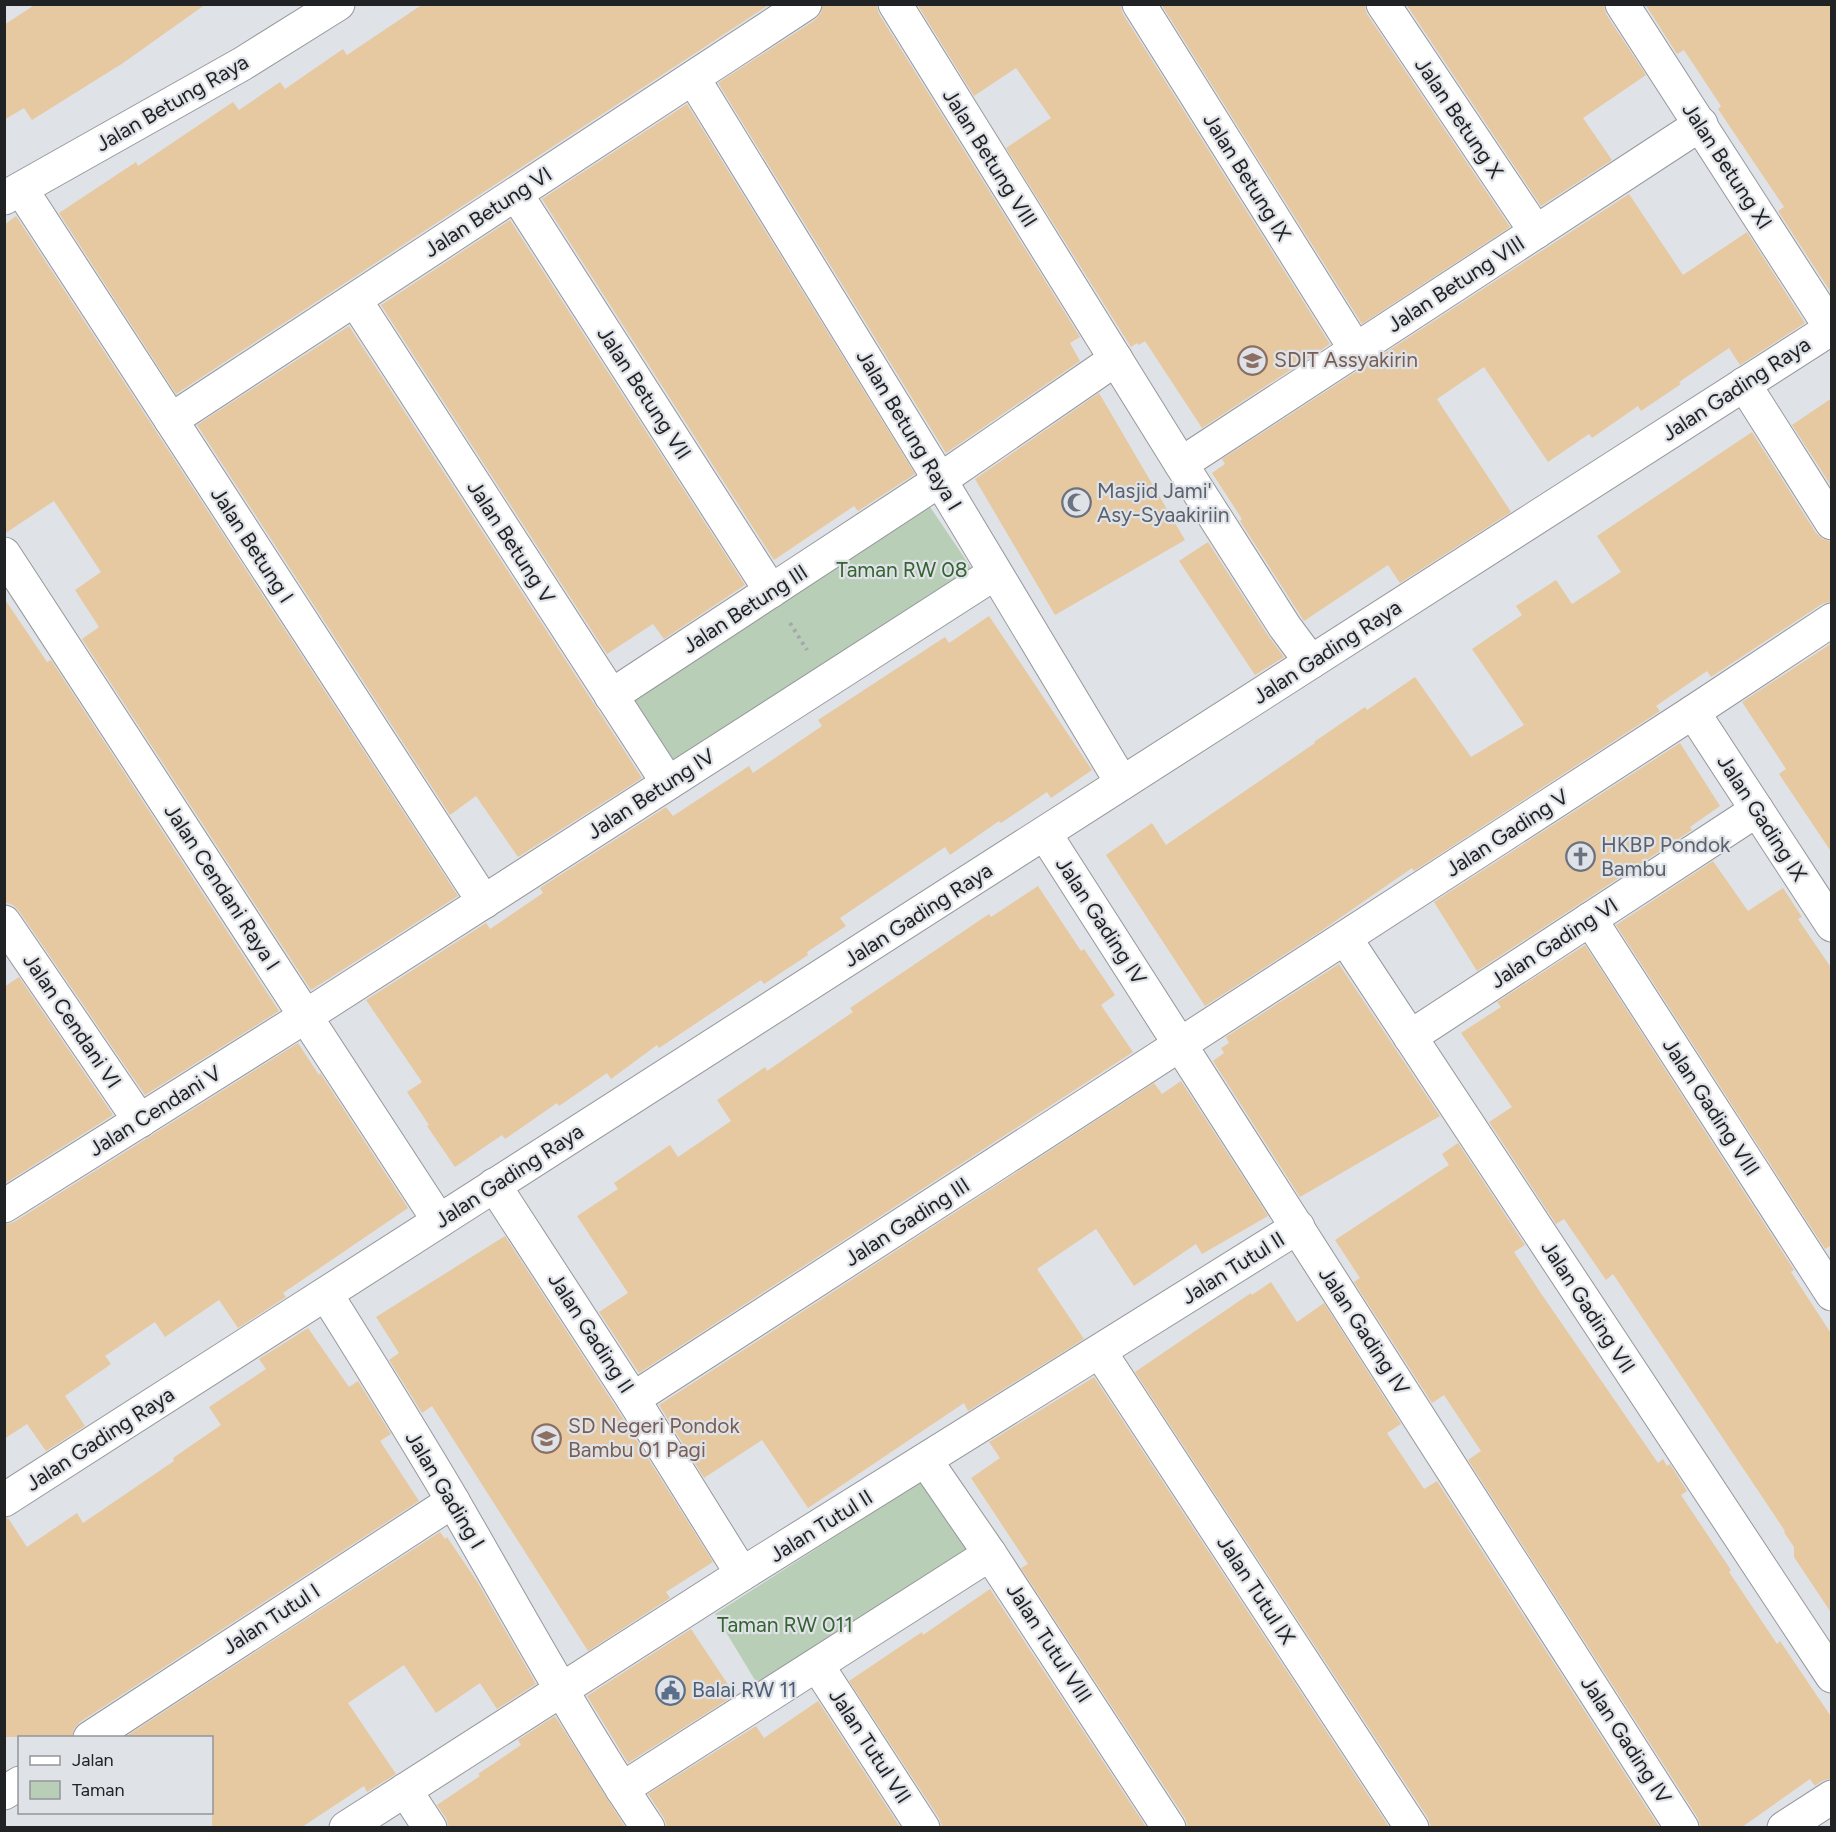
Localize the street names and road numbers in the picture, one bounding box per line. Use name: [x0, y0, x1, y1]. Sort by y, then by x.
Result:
street label: Jalan Betung Raya: [91, 49, 253, 156]
street label: Jalan Betung X: [1410, 53, 1509, 183]
street label: Jalan Betung VIII: [938, 84, 1043, 232]
street label: Jalan Betung XI: [1677, 98, 1778, 234]
street label: Jalan Betung IX: [1198, 108, 1297, 245]
street label: Jalan Betung VI: [419, 161, 556, 262]
street label: Jalan Betung VIII: [1382, 230, 1529, 337]
street label: Jalan Betung VII: [592, 322, 697, 464]
street label: Jalan Gading Raya: [1657, 331, 1815, 446]
street label: Jalan Betung Raya I: [852, 345, 967, 515]
street label: Jalan Betung V: [462, 476, 561, 608]
street label: Jalan Betung I: [206, 482, 299, 607]
street label: Jalan Betung III: [678, 559, 812, 658]
street label: Jalan Gading Raya: [1248, 594, 1406, 709]
street label: Jalan Betung IV: [582, 743, 720, 844]
street label: Jalan Gading IX: [1712, 750, 1813, 886]
street label: Jalan Gading V: [1441, 783, 1573, 882]
street label: Jalan Cendani Raya I: [159, 799, 285, 974]
street label: Jalan Gading IV: [1051, 852, 1152, 990]
street label: Jalan Gading Raya: [839, 857, 997, 972]
street label: Jalan Gading VI: [1485, 892, 1622, 993]
street label: Jalan Cendani VI: [18, 949, 127, 1093]
street label: Jalan Gading VIII: [1658, 1033, 1765, 1180]
street label: Jalan Cendani V: [84, 1060, 226, 1161]
street label: Jalan Gading Raya: [430, 1118, 588, 1233]
street label: Jalan Gading III: [840, 1172, 974, 1271]
street label: Jalan Tutul II: [1177, 1226, 1289, 1309]
street label: Jalan Gading VII: [1536, 1236, 1641, 1378]
street label: Jalan Gading IV: [1314, 1262, 1415, 1400]
street label: Jalan Gading II: [543, 1268, 640, 1398]
street label: Jalan Gading Raya: [21, 1381, 179, 1496]
street label: Jalan Gading I: [401, 1427, 490, 1553]
street label: Jalan Tutul II: [765, 1484, 877, 1567]
street label: Jalan Tutul IX: [1212, 1531, 1301, 1649]
street label: Jalan Tutul I: [217, 1578, 324, 1659]
street label: Jalan Tutul VIII: [1002, 1578, 1097, 1707]
street label: Jalan Gading IV: [1576, 1671, 1677, 1809]
street label: Jalan Tutul VII: [824, 1684, 917, 1808]

